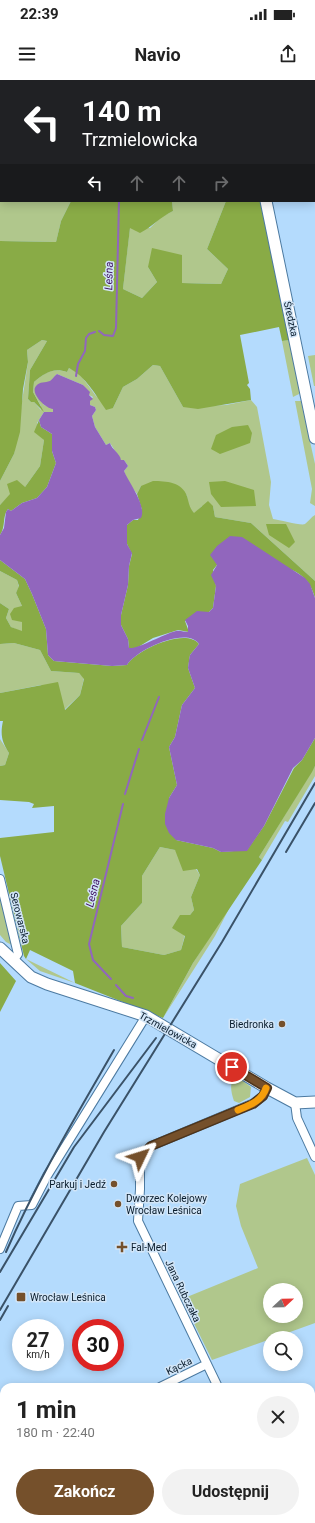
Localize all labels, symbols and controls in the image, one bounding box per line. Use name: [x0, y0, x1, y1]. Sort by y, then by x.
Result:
text: 22:39: [20, 5, 59, 23]
icon: menu: [16, 43, 38, 65]
icon: share: [277, 43, 299, 65]
text: Navio: [134, 44, 181, 65]
text: 140 m: [82, 95, 161, 128]
icon: left: [16, 96, 68, 148]
text: Trzmielowicka: [82, 129, 198, 150]
icon: left: [84, 172, 106, 194]
icon: ahead: [126, 172, 148, 194]
icon: ahead: [168, 172, 190, 194]
icon: right: [210, 172, 232, 194]
water label: Leśna: [102, 261, 116, 290]
street label: Średzka: [282, 300, 301, 338]
water label: Leśna: [83, 877, 103, 908]
street label: Serowarska: [8, 891, 32, 945]
street label: Trzmielowicka: [137, 1010, 199, 1050]
place label: Biedronka: [229, 1019, 274, 1030]
marker: Biedronka: [277, 1019, 287, 1029]
pin: [215, 1050, 249, 1084]
icon: arrive: [221, 1056, 243, 1078]
position arrow: [119, 1136, 161, 1178]
place label: Parkuj i Jedź: [49, 1179, 106, 1190]
marker: Parkuj i Jedź: [109, 1179, 119, 1189]
place label: Dworzec Kolejowy Wrocław Leśnica: [126, 1193, 207, 1216]
marker: Dworzec Kolejowy Wrocław Leśnica: [113, 1199, 123, 1209]
marker: Fal-Med: [116, 1241, 128, 1253]
place label: Fal-Med: [131, 1242, 167, 1253]
street label: Jana Rubczaka: [163, 1258, 203, 1324]
north arrow: [263, 1283, 303, 1323]
map controls: [263, 1283, 303, 1371]
marker: Wrocław Leśnica: [15, 1291, 27, 1303]
place label: Wrocław Leśnica: [30, 1292, 106, 1303]
speed limit sign: 30: [72, 1319, 124, 1371]
text: 27: [27, 1328, 49, 1352]
button: search: [263, 1331, 303, 1371]
text: km/h: [26, 1349, 50, 1360]
street label: Kącka: [164, 1355, 194, 1377]
text: 1 min: [16, 1396, 76, 1424]
button: close: [257, 1396, 299, 1438]
text: 180 m · 22:40: [16, 1425, 95, 1440]
button: Zakończ: [16, 1469, 154, 1515]
button: Udostępnij: [162, 1469, 299, 1515]

